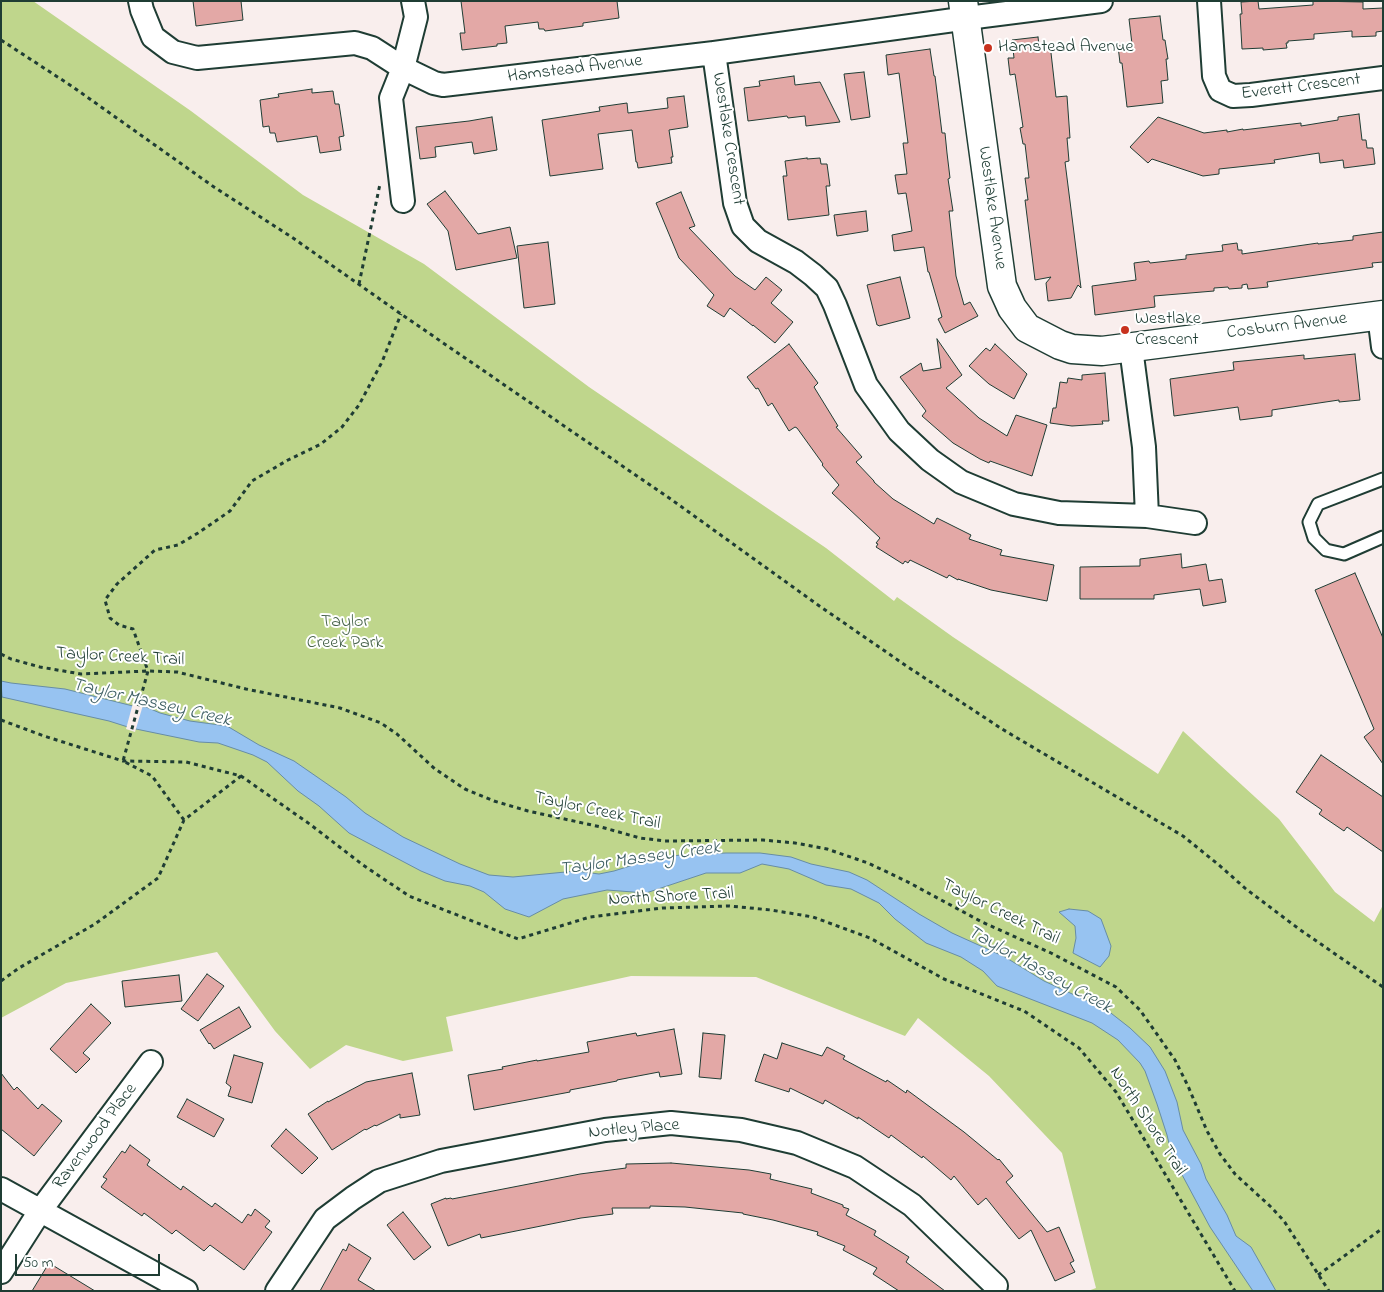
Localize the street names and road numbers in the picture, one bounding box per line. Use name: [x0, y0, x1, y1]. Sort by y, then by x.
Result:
street label: Hamstead Avenue: [506, 51, 644, 89]
street label: Everett Crescent: [1240, 70, 1362, 106]
street label: Westlake Crescent: [706, 71, 748, 207]
street label: Westlake Avenue: [972, 145, 1010, 271]
street label: Cosburn Avenue: [1226, 309, 1348, 345]
street label: Taylor Creek Trail: [55, 644, 185, 672]
street label: Taylor Creek Trail: [532, 788, 662, 836]
street label: Taylor Creek Trail: [938, 875, 1062, 951]
street label: North Shore Trail: [608, 884, 734, 912]
street label: North Shore Trail: [1104, 1063, 1190, 1181]
street label: Ravenwood Place: [49, 1080, 143, 1194]
street label: Notley Place: [588, 1115, 680, 1145]

